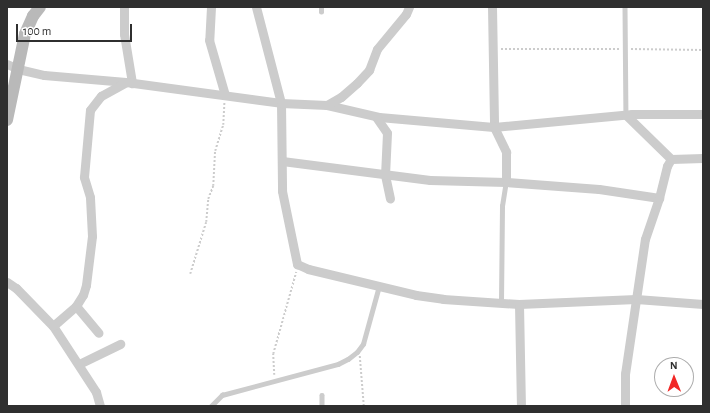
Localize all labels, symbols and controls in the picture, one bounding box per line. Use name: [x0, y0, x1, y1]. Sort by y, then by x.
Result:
scale bar: [18, 16, 134, 42]
text: 100 m: [23, 25, 51, 37]
north arrow: [654, 357, 694, 397]
text: N: [670, 360, 678, 371]

